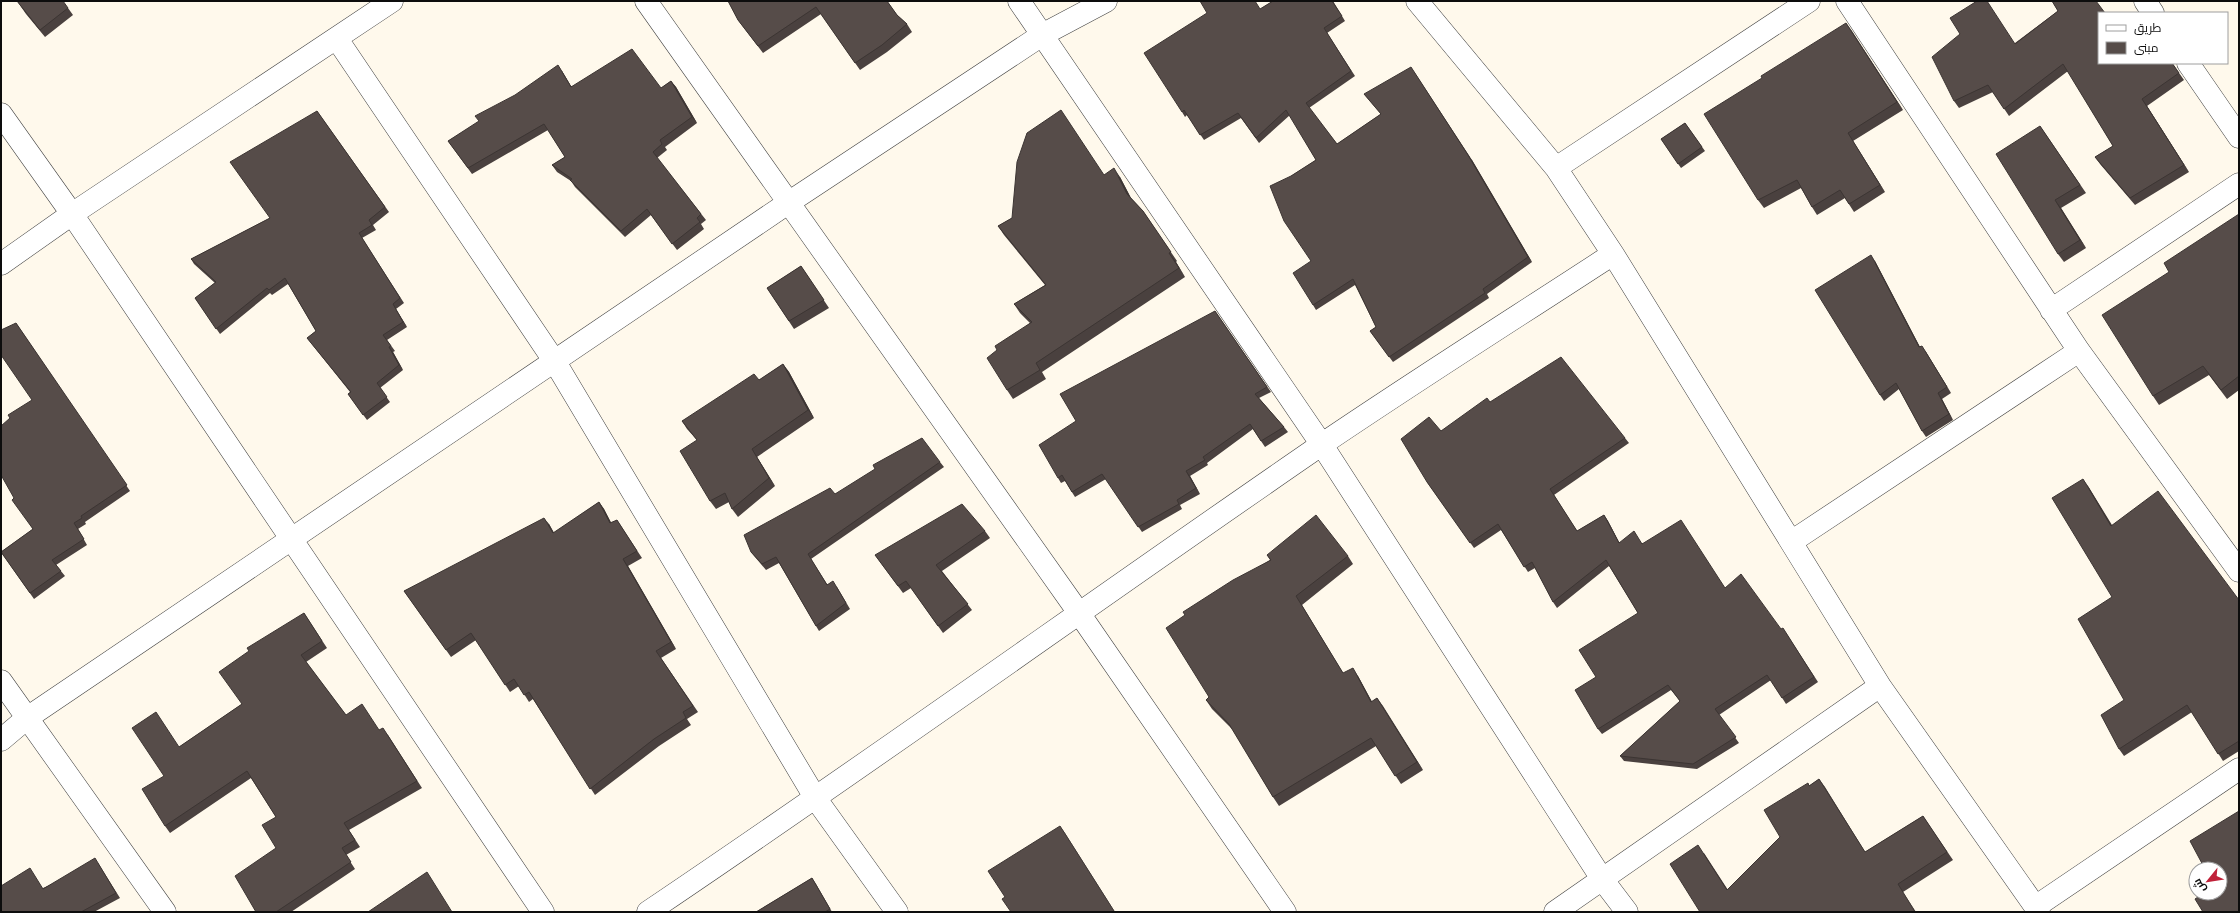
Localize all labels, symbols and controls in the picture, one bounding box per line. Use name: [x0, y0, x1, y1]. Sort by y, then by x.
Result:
legend: [2098, 12, 2228, 64]
text: طريق: [2134, 21, 2162, 35]
text: مبنى: [2134, 41, 2159, 55]
north arrow: [2188, 861, 2228, 901]
text: ش: [2191, 876, 2209, 895]

